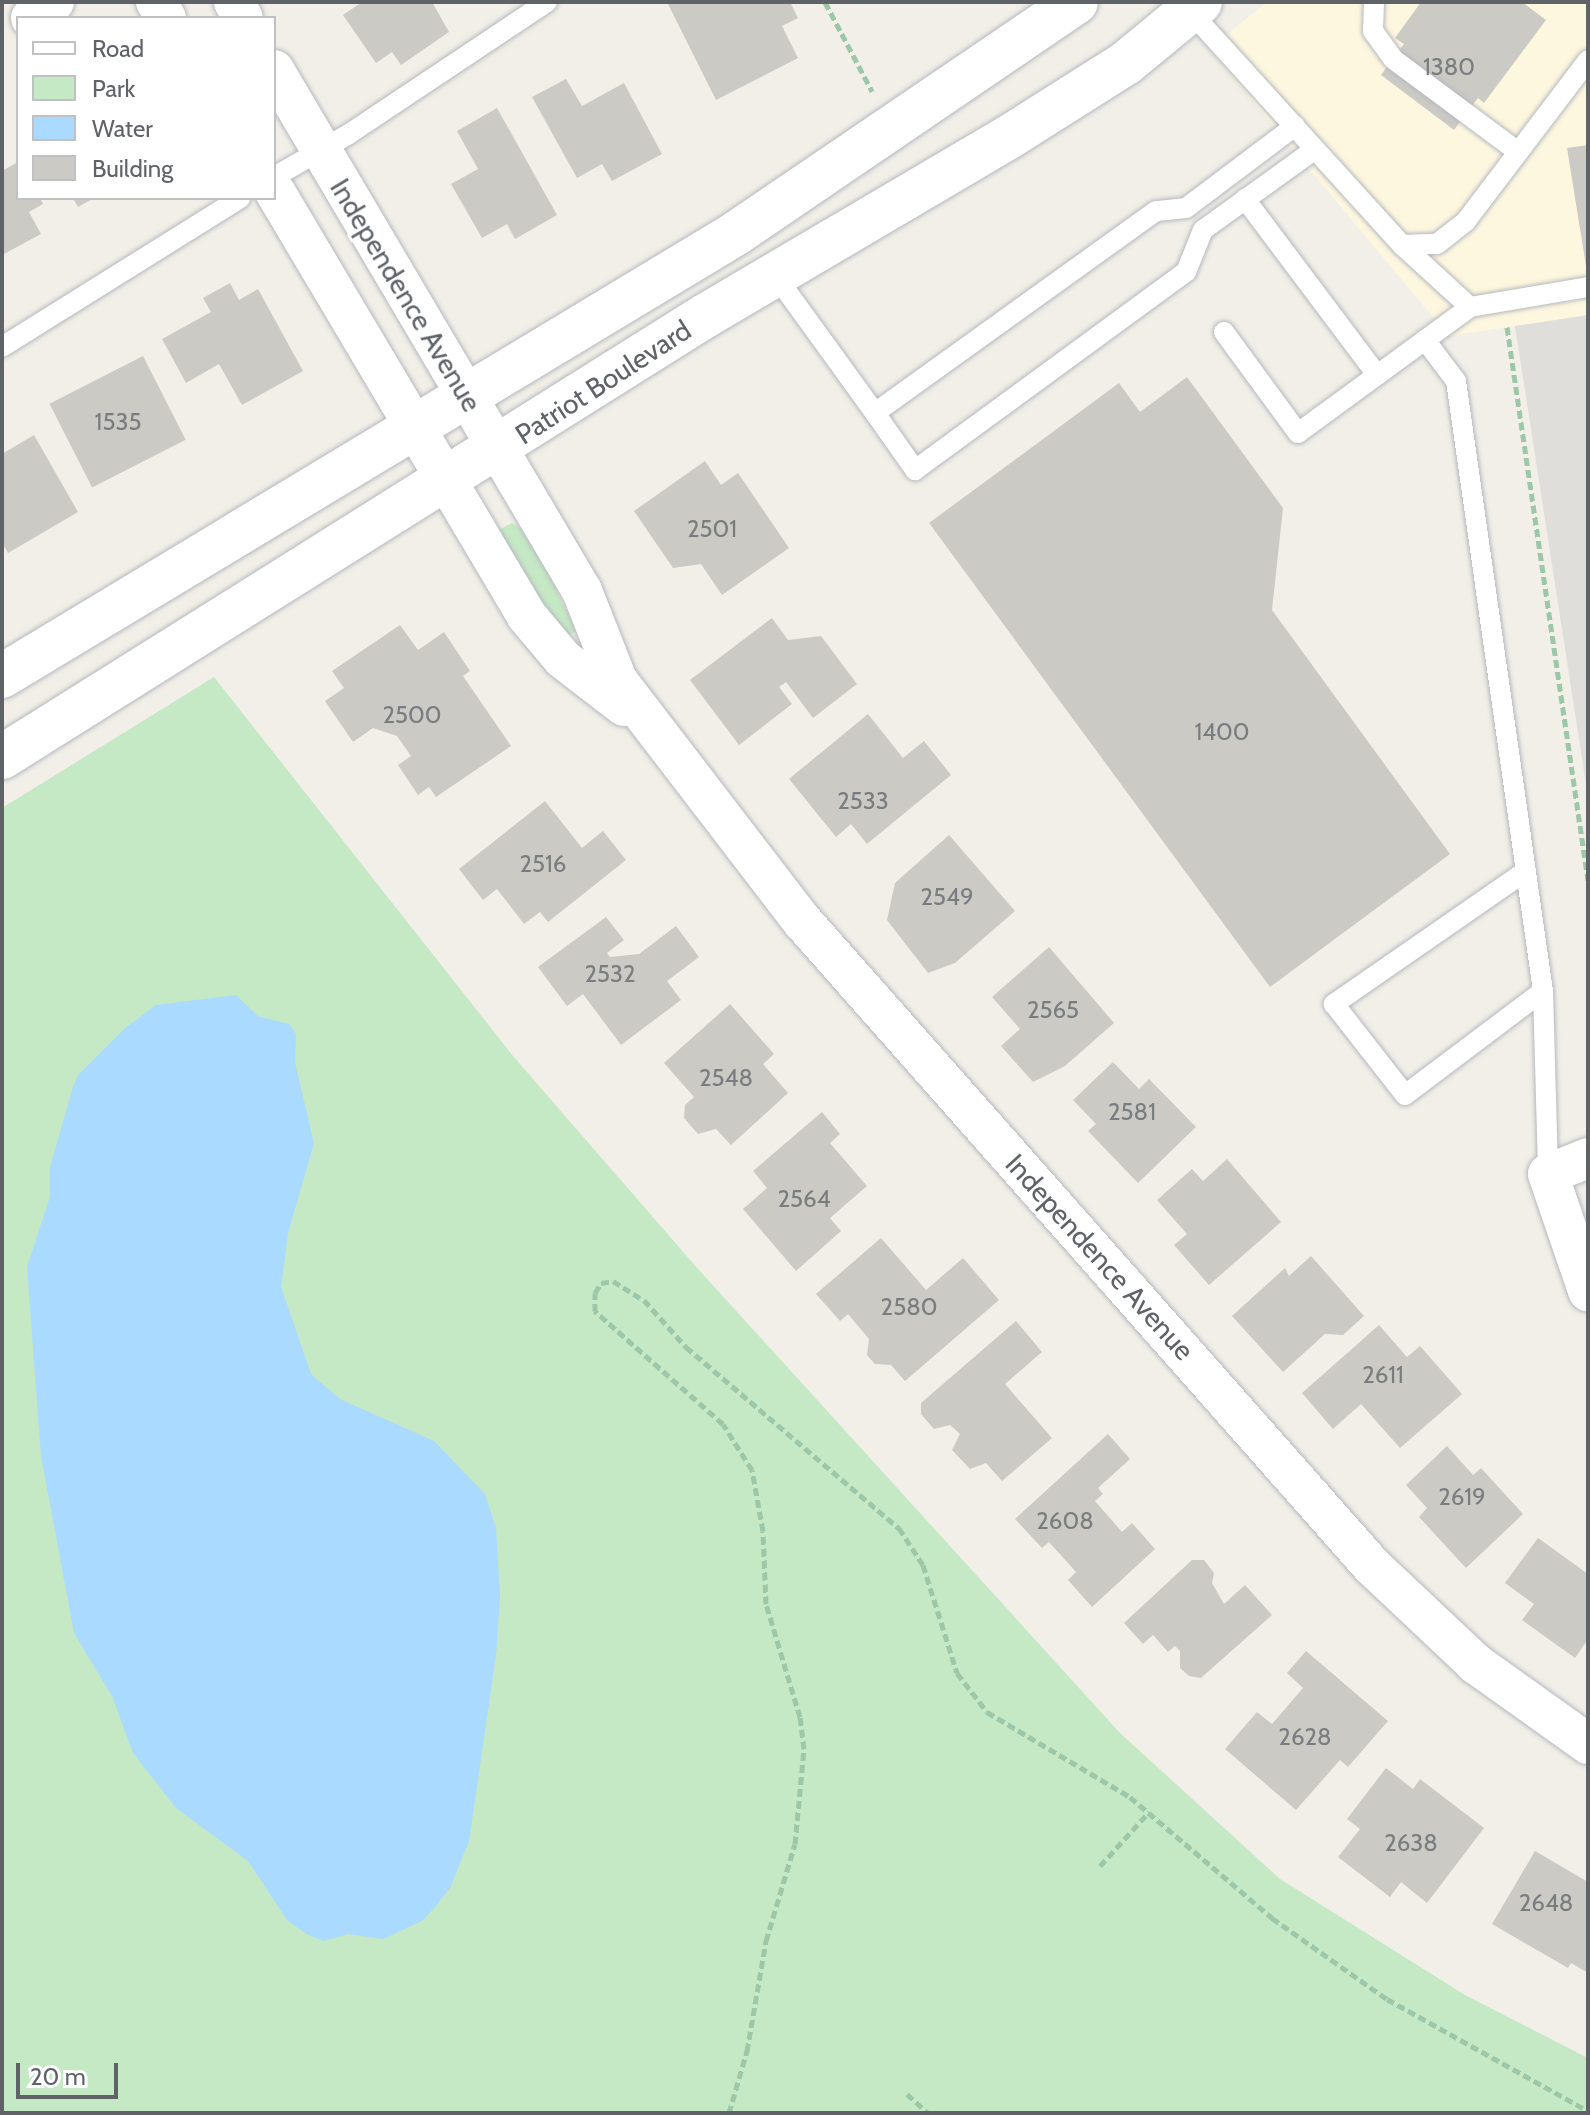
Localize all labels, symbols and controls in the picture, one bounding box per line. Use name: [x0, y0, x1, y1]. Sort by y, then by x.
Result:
legend: [16, 16, 276, 200]
text: Road: [92, 34, 144, 63]
house number: 1380: [1423, 53, 1475, 81]
text: Park: [92, 74, 135, 103]
text: Water: [92, 114, 153, 143]
text: Building: [92, 154, 173, 183]
street label: Independence Avenue: [323, 173, 489, 417]
street label: Patriot Boulevard: [509, 313, 697, 451]
house number: 1535: [95, 408, 141, 436]
house number: 2501: [687, 515, 737, 543]
house number: 2500: [382, 701, 442, 729]
house number: 1400: [1194, 718, 1250, 746]
house number: 2533: [837, 787, 889, 815]
house number: 2516: [519, 850, 567, 878]
house number: 2549: [920, 883, 974, 911]
house number: 2532: [584, 960, 636, 988]
house number: 2565: [1027, 996, 1079, 1024]
house number: 2548: [699, 1064, 753, 1092]
house number: 2581: [1108, 1098, 1156, 1126]
street label: Independence Avenue: [999, 1147, 1201, 1367]
house number: 2564: [777, 1185, 831, 1213]
house number: 2580: [881, 1293, 937, 1321]
house number: 2611: [1362, 1361, 1404, 1389]
house number: 2619: [1438, 1483, 1486, 1511]
house number: 2608: [1036, 1507, 1094, 1535]
house number: 2628: [1278, 1723, 1332, 1751]
house number: 2638: [1384, 1829, 1438, 1857]
house number: 2648: [1519, 1889, 1573, 1917]
scale bar: [20, 2047, 122, 2097]
text: 20 m: [30, 2062, 86, 2091]

